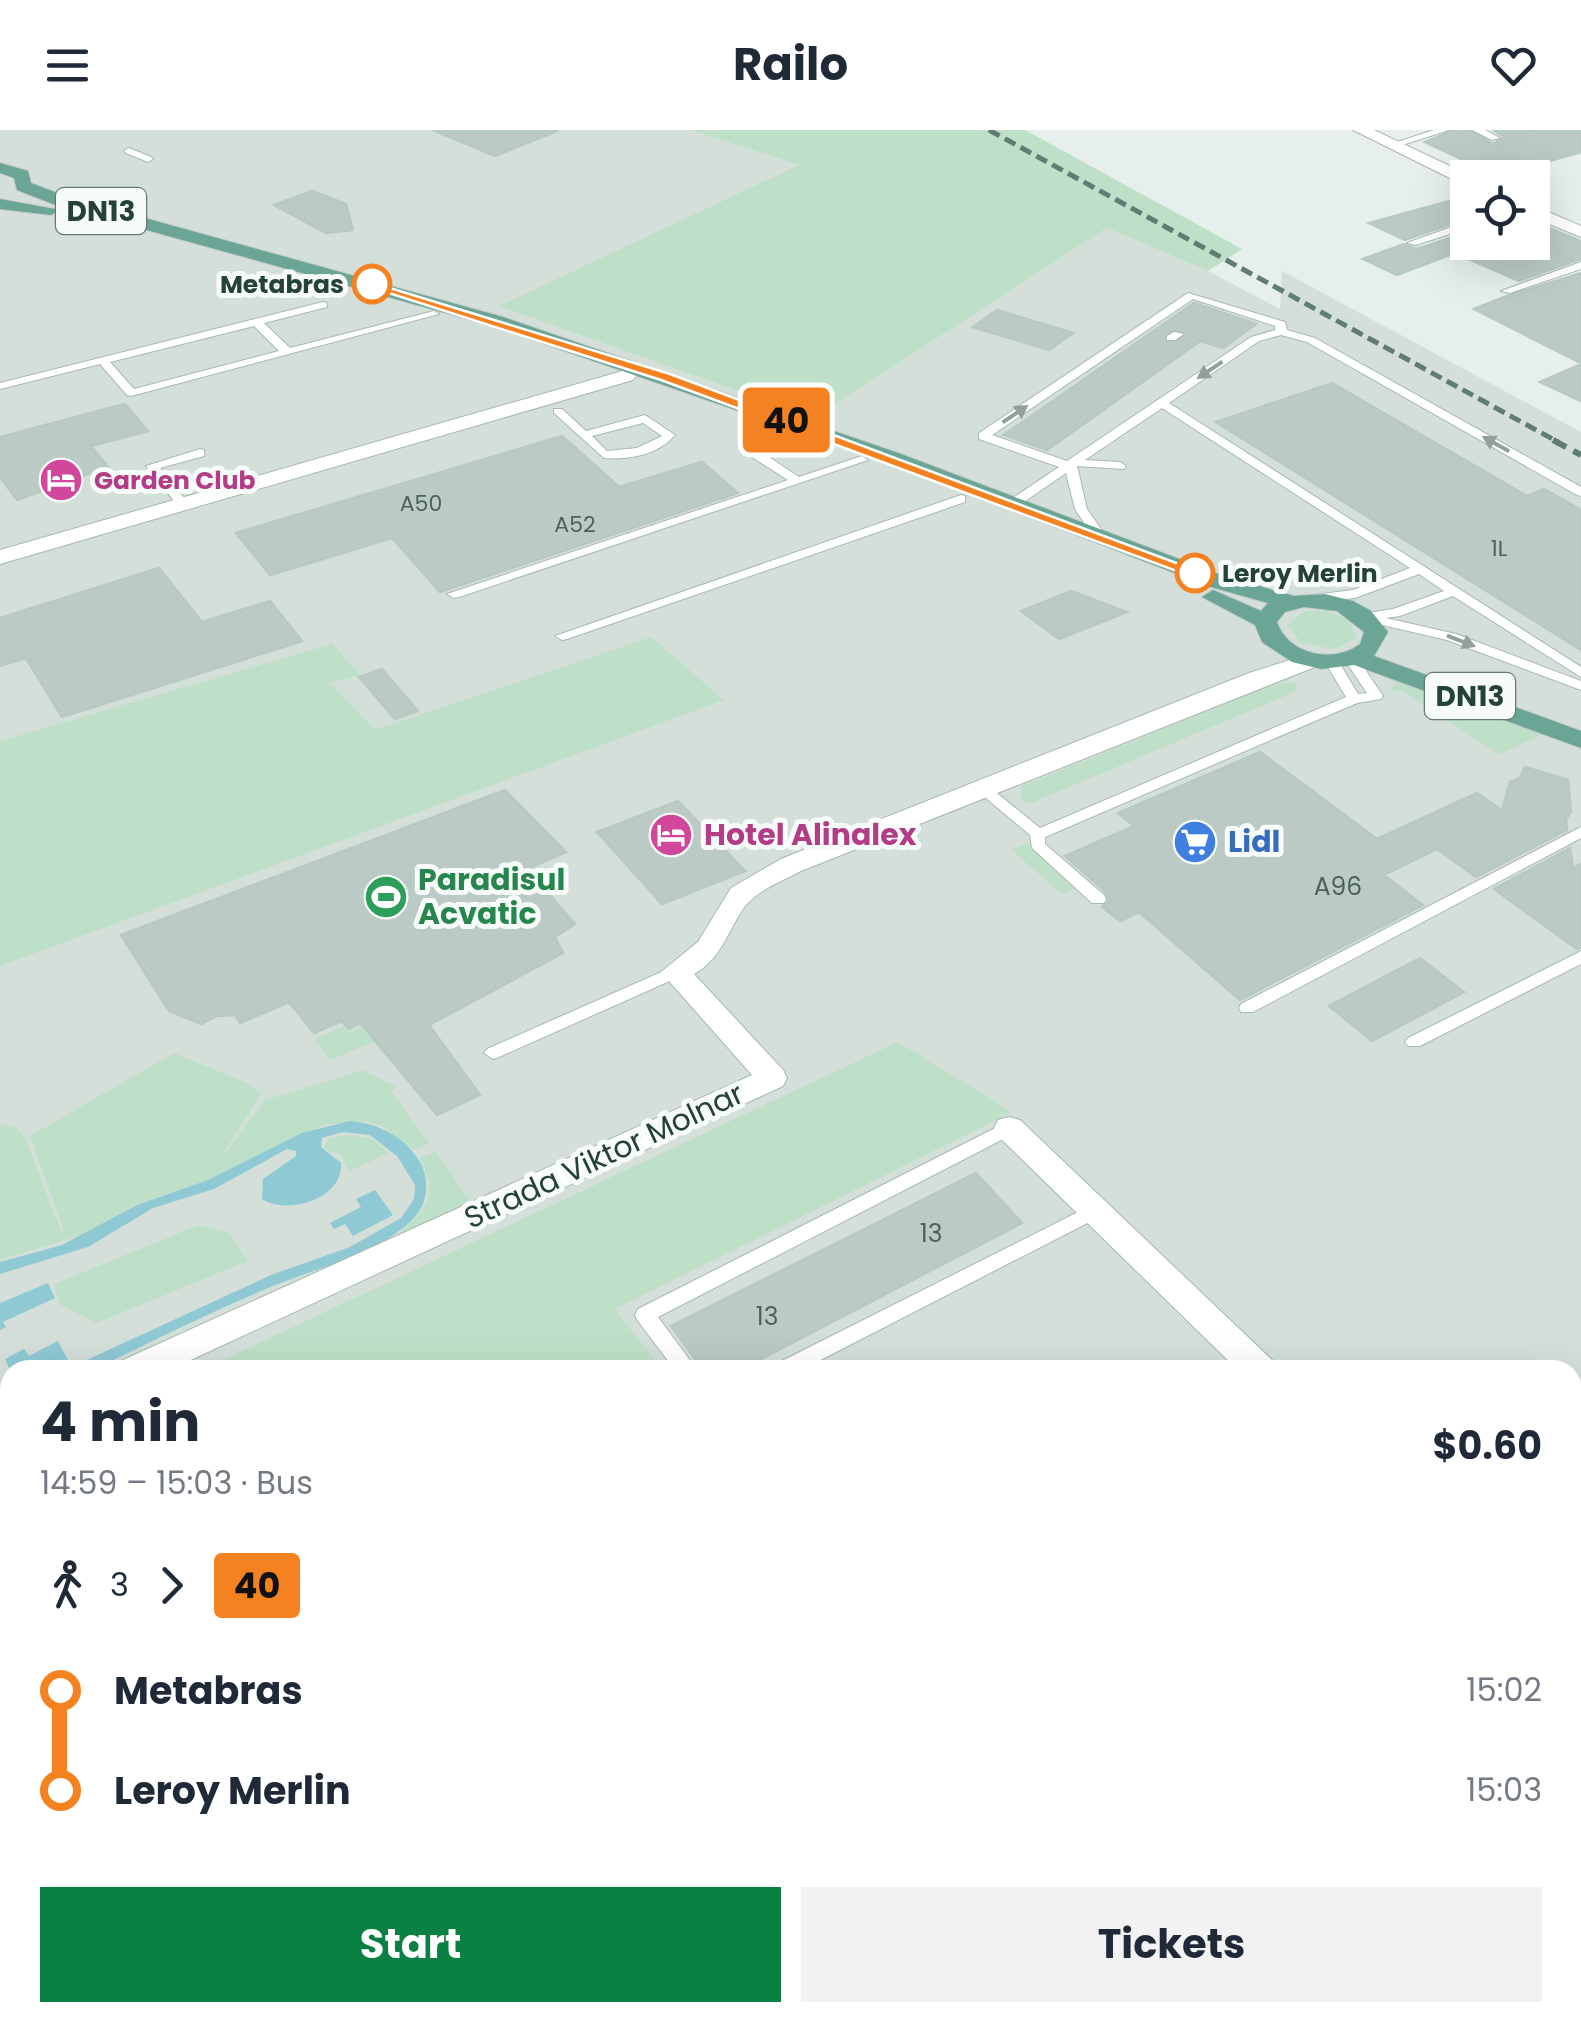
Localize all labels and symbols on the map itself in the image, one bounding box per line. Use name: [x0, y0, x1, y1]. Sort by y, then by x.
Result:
road number: DN13: [56, 188, 146, 234]
marker: Metabras: [353, 265, 391, 303]
place label: Metabras: [220, 267, 344, 302]
one-way arrow: [1197, 360, 1224, 379]
line badge: 40: [741, 388, 831, 452]
one-way arrow: [1002, 405, 1029, 424]
one-way arrow: [1482, 436, 1510, 454]
hotel icon: Garden Club: [38, 457, 84, 503]
place label: Garden Club: [94, 463, 256, 498]
house number: A50: [400, 488, 442, 519]
house number: A52: [554, 509, 596, 540]
house number: 1L: [1491, 533, 1508, 564]
marker: Leroy Merlin: [1176, 554, 1214, 592]
place label: Leroy Merlin: [1222, 556, 1378, 591]
one-way arrow: [1446, 634, 1476, 649]
road number: DN13: [1425, 673, 1515, 719]
hotel icon: Hotel Alinalex: [648, 812, 694, 858]
place label: Hotel Alinalex: [704, 813, 917, 856]
supermarket icon: Lidl: [1172, 819, 1218, 865]
place label: Lidl: [1228, 820, 1280, 863]
place label: Paradisul Acvatic: [418, 858, 565, 935]
house number: A96: [1314, 869, 1362, 904]
sports icon: Paradisul Acvatic: [363, 874, 409, 920]
street label: Strada Viktor Molnar: [457, 1072, 751, 1239]
house number: 13: [920, 1216, 942, 1251]
house number: 13: [756, 1299, 778, 1334]

